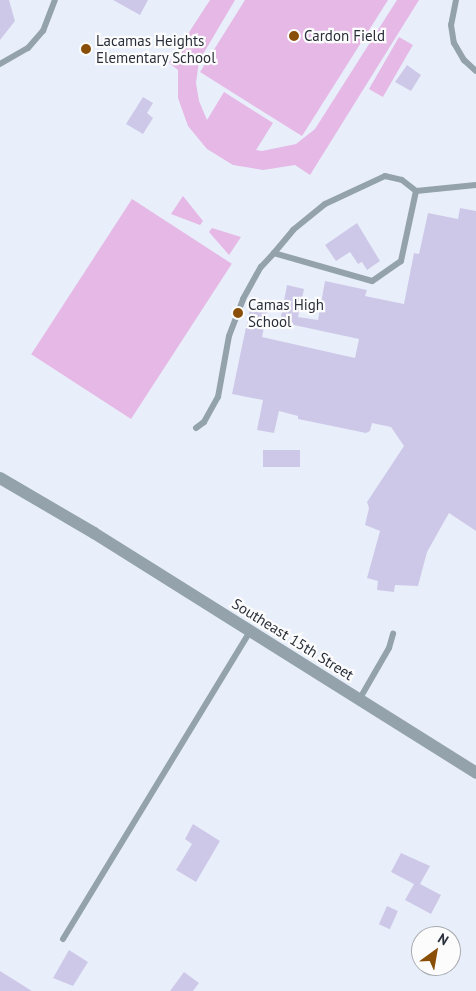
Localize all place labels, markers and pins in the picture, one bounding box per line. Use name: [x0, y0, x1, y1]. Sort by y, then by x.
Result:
place label: Cardon Field: [304, 27, 385, 45]
marker: Cardon Field: [288, 30, 300, 42]
place label: Lacamas Heights Elementary School: [96, 31, 216, 66]
marker: Lacamas Heights Elementary School: [80, 43, 92, 55]
place label: Camas High School: [248, 295, 324, 330]
marker: Camas High School: [232, 307, 244, 319]

